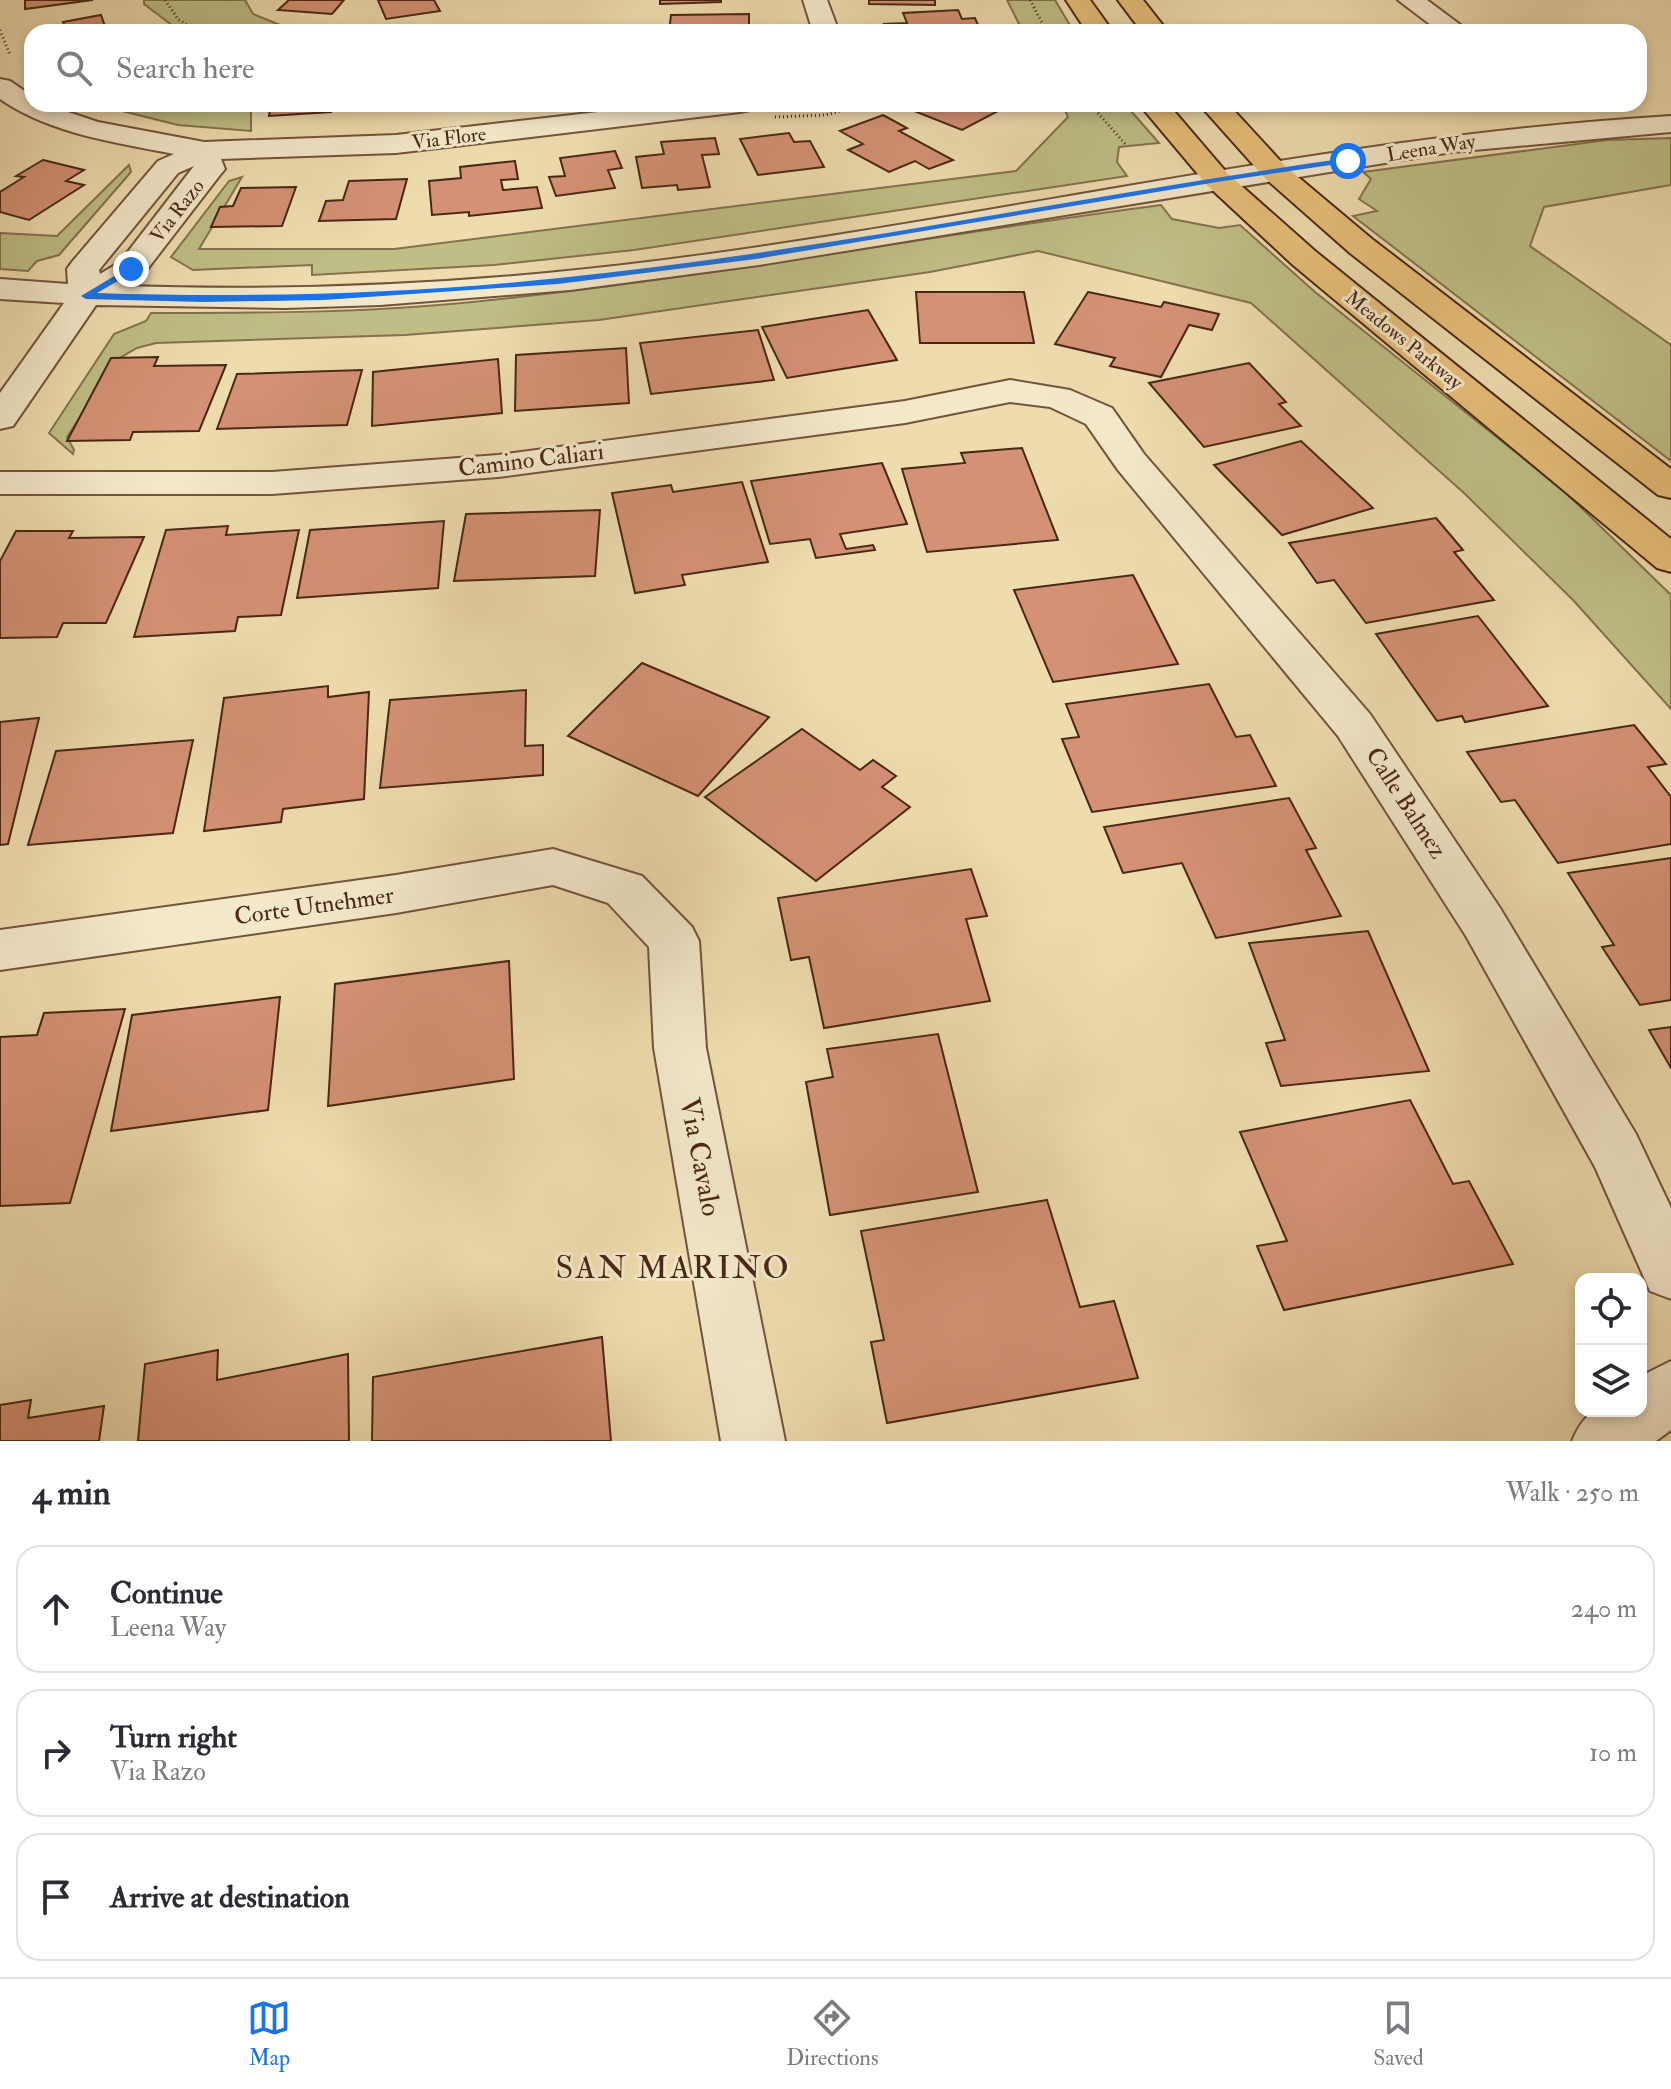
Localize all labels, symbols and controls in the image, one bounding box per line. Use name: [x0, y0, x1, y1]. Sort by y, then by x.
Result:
search box: [24, 24, 1647, 112]
icon: search: [52, 46, 96, 90]
text: Search here: [116, 50, 255, 87]
street label: Via Flore: [410, 121, 488, 155]
street label: Leena Way: [1385, 128, 1478, 167]
route start: [1330, 143, 1366, 179]
street label: Via Razo: [144, 174, 210, 248]
route end: [113, 251, 149, 287]
street label: Meadows Parkway: [1340, 285, 1469, 396]
street label: Camino Caliari: [456, 436, 606, 484]
street label: Calle Balmez: [1359, 741, 1454, 865]
street label: Corte Utnehmer: [232, 879, 396, 933]
street label: Via Cavalo: [671, 1095, 729, 1219]
district label: SAN MARINO: [556, 1248, 790, 1288]
map controls: [1575, 1273, 1647, 1417]
button: locate: [1575, 1273, 1647, 1345]
button: layers: [1575, 1345, 1647, 1417]
text: 4 min: [32, 1472, 110, 1515]
text: Walk · 250 m: [1506, 1477, 1639, 1509]
text: Continue: [110, 1575, 223, 1612]
icon: ahead: [34, 1587, 78, 1631]
text: 240 m: [1571, 1593, 1637, 1625]
text: Leena Way: [110, 1612, 226, 1644]
text: Turn right: [110, 1719, 237, 1756]
icon: right: [34, 1731, 78, 1775]
text: 10 m: [1589, 1737, 1637, 1769]
text: Via Razo: [110, 1756, 206, 1788]
icon: arrive: [34, 1875, 78, 1919]
text: Arrive at destination: [110, 1879, 350, 1916]
tab: Map: [247, 1996, 291, 2072]
tab: Directions: [786, 1996, 879, 2072]
tab: Saved: [1373, 1996, 1424, 2072]

